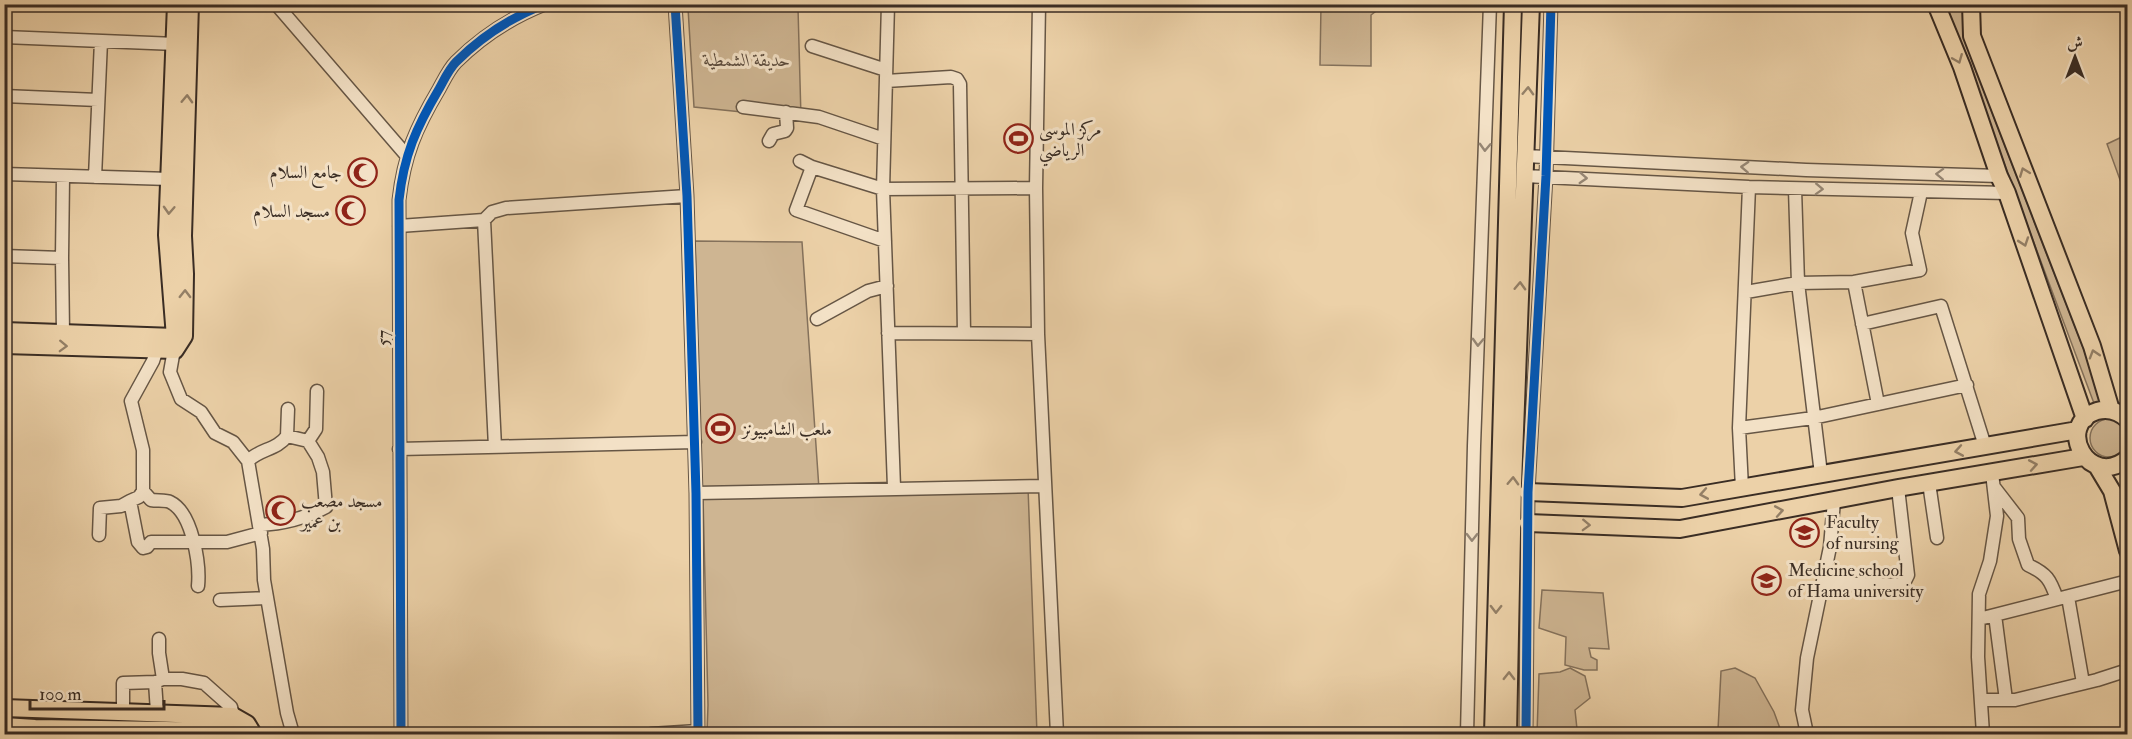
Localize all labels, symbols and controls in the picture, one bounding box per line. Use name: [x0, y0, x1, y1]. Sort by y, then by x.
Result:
north arrow: [2045, 27, 2105, 87]
text: ش: [2067, 33, 2083, 53]
park label: حديقة الشمطية: [702, 49, 790, 72]
one-way arrow: [1951, 53, 1963, 64]
one-way arrow: [1521, 87, 1534, 96]
one-way arrow: [181, 94, 194, 103]
place label: مركز الموسى الرياضي: [1039, 118, 1102, 167]
sports icon: مركز الموسى الرياضي: [1002, 123, 1034, 155]
one-way arrow: [1479, 142, 1491, 151]
mosque icon: جامع السلام: [347, 156, 379, 188]
place label: جامع السلام: [269, 161, 342, 188]
one-way arrow: [1741, 161, 1750, 174]
one-way arrow: [2019, 167, 2031, 178]
one-way arrow: [1936, 168, 1945, 180]
one-way arrow: [1578, 172, 1587, 185]
one-way arrow: [1815, 183, 1824, 196]
mosque icon: مسجد السلام: [335, 195, 367, 227]
place label: مسجد السلام: [253, 200, 330, 227]
one-way arrow: [162, 205, 175, 214]
one-way arrow: [2016, 236, 2029, 247]
one-way arrow: [1514, 282, 1526, 291]
one-way arrow: [179, 289, 191, 298]
street label: 57: [372, 330, 395, 346]
one-way arrow: [1472, 337, 1484, 346]
one-way arrow: [58, 340, 67, 353]
one-way arrow: [2089, 349, 2101, 360]
sports icon: ملعب الشامبيونز: [705, 413, 737, 445]
place label: ملعب الشامبيونز: [740, 418, 832, 441]
one-way arrow: [1954, 444, 1963, 456]
one-way arrow: [2029, 460, 2038, 472]
one-way arrow: [1507, 477, 1519, 486]
one-way arrow: [1700, 488, 1709, 500]
place label: مسجد مصعب بن عمير: [299, 490, 383, 534]
mosque icon: مسجد مصعب بن عمير: [264, 495, 296, 527]
one-way arrow: [1774, 505, 1784, 518]
place label: Faculty of nursing: [1826, 511, 1900, 555]
school or university icon: Faculty of nursing: [1789, 516, 1821, 548]
one-way arrow: [1581, 519, 1590, 532]
one-way arrow: [1466, 532, 1478, 541]
place label: Medicine school of Hama university: [1788, 559, 1924, 603]
school or university icon: Medicine school of Hama university: [1751, 564, 1783, 596]
one-way arrow: [1489, 604, 1502, 613]
one-way arrow: [1503, 672, 1516, 681]
scale bar: [30, 673, 164, 711]
text: 100 m: [39, 683, 82, 706]

